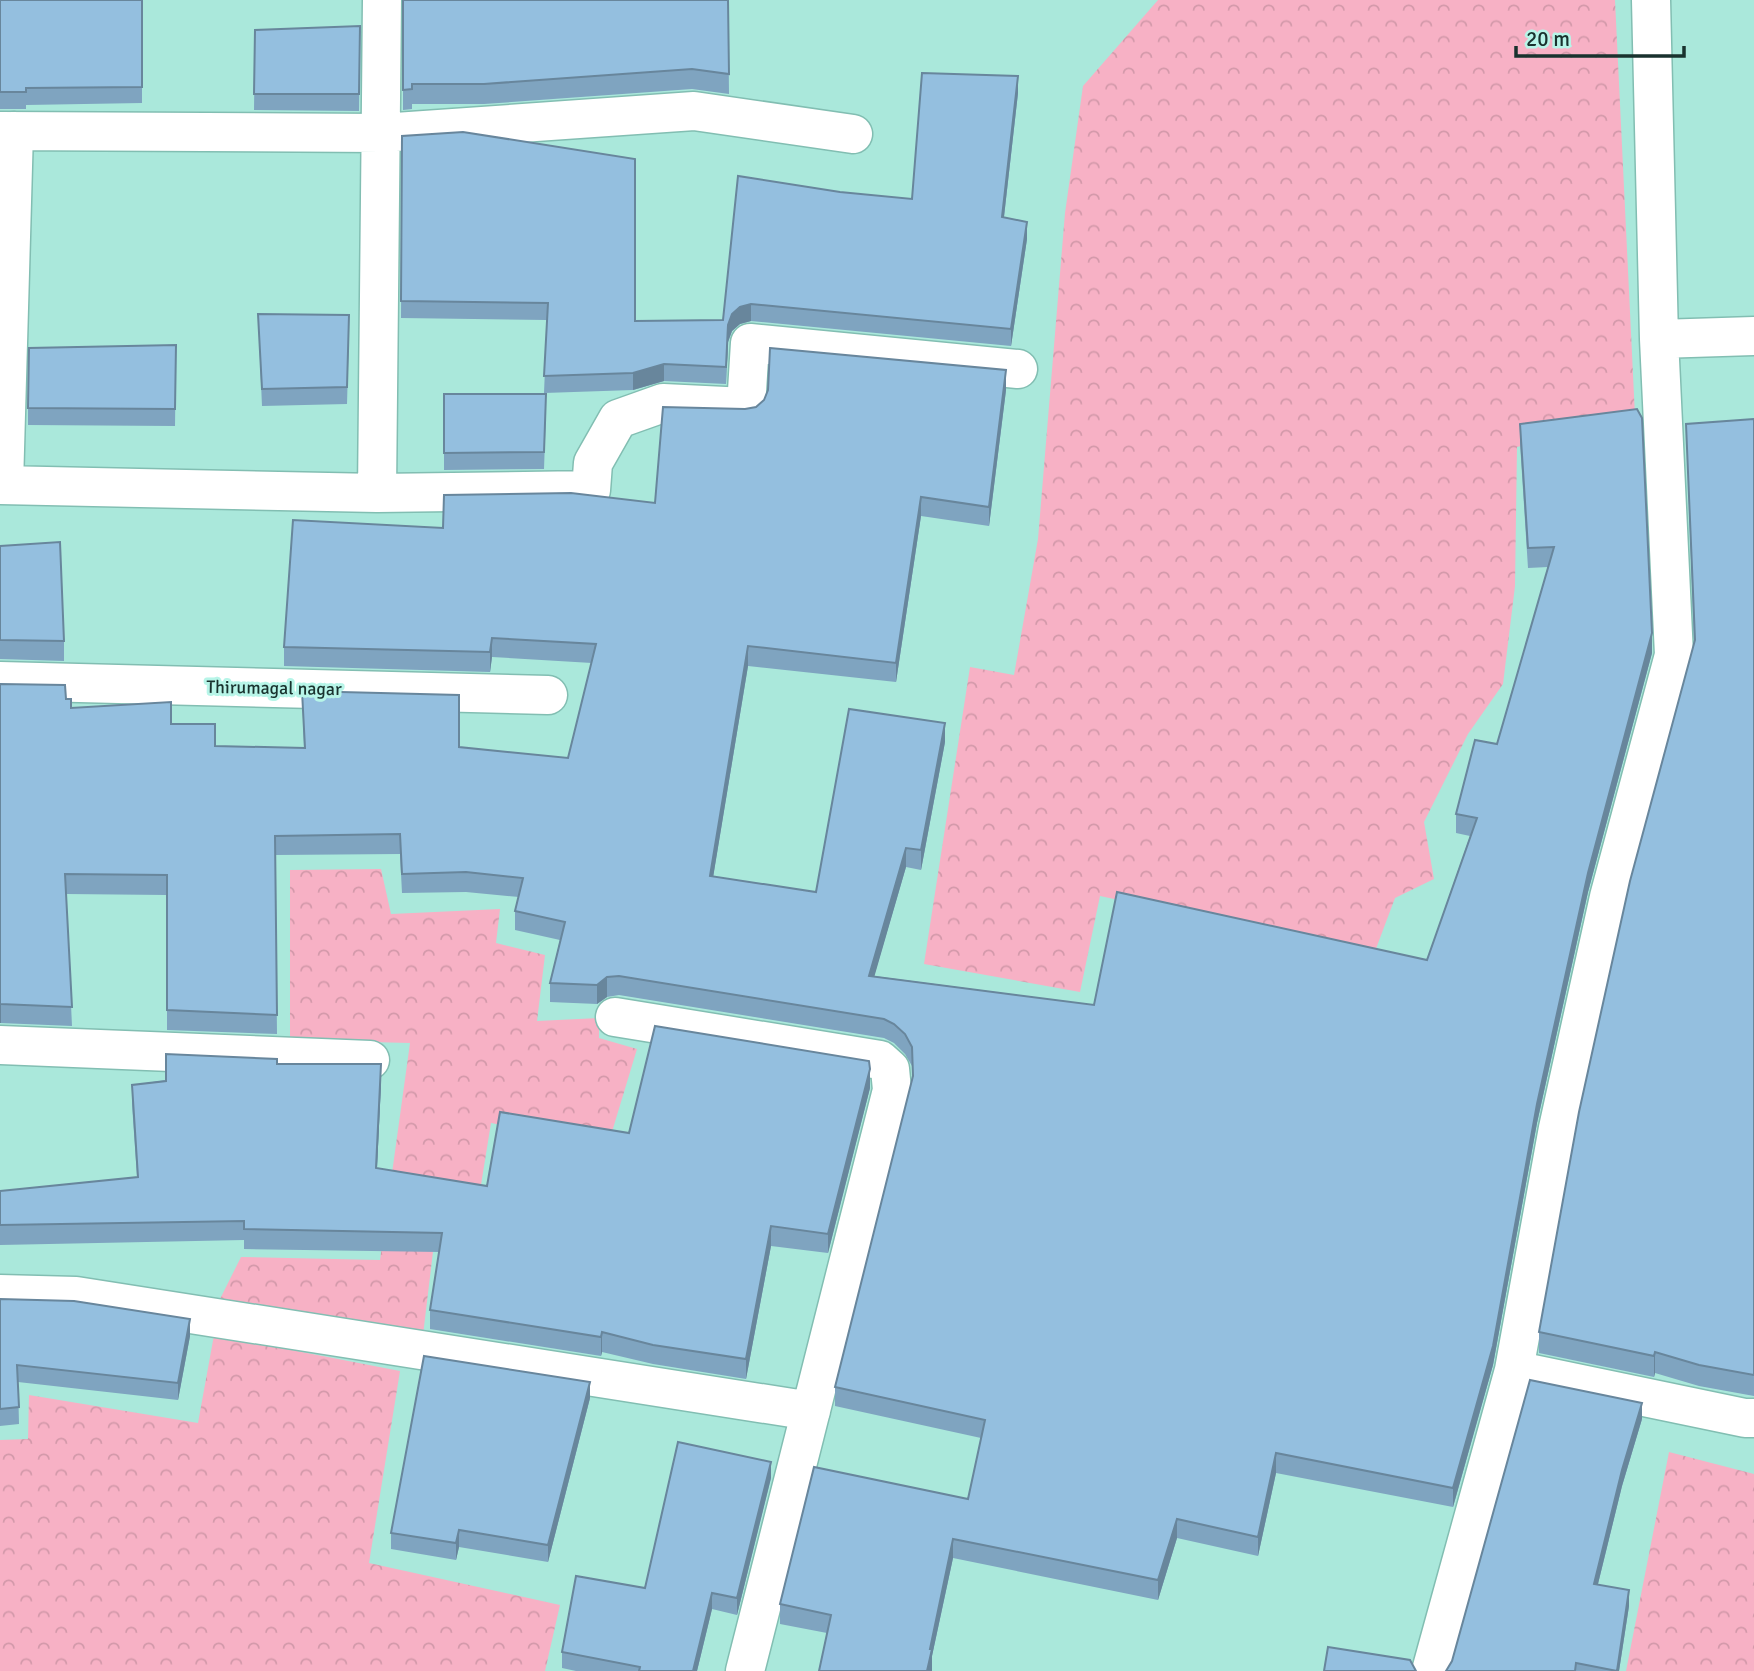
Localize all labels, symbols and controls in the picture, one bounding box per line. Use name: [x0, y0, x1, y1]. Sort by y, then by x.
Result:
scale bar: [1516, 14, 1684, 58]
text: 20 m: [1526, 26, 1570, 52]
street label: Thirumagal nagar: [206, 676, 342, 700]

